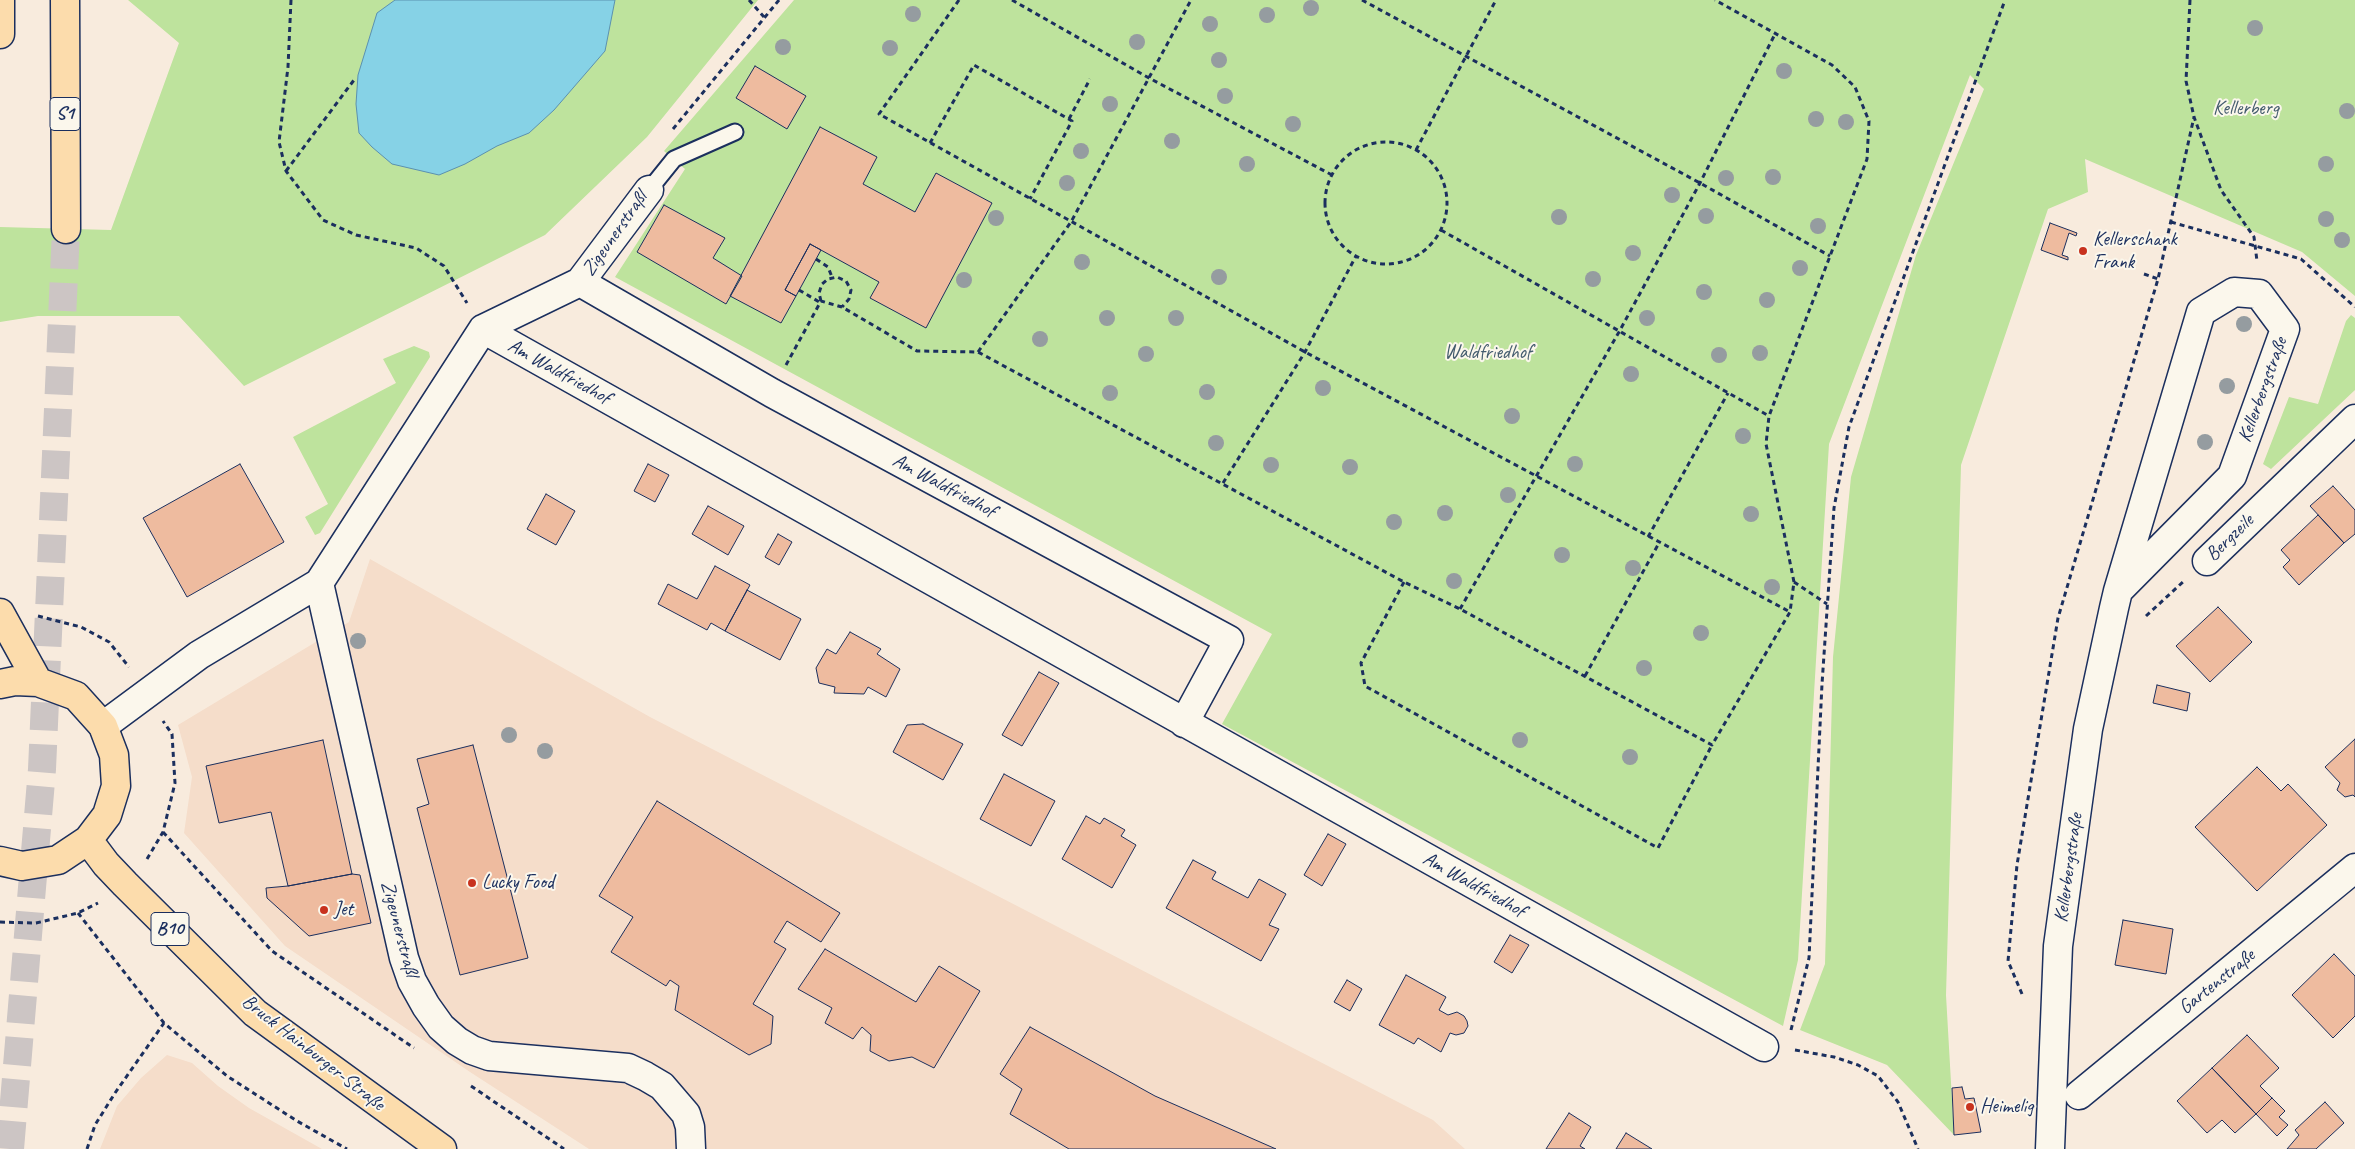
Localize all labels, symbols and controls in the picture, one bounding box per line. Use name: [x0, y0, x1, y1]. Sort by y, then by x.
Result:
park label: Kellerberg: [2213, 97, 2279, 121]
road number: S1: [50, 98, 80, 130]
street label: Zigeunerstraßl: [577, 187, 653, 281]
place label: Kellerschank Frank: [2093, 228, 2177, 275]
marker: Kellerschank Frank: [2077, 245, 2089, 257]
street label: Am Waldfriedhof: [504, 334, 614, 410]
street label: Kellerbergstraße: [2233, 334, 2293, 446]
park label: Waldfriedhof: [1444, 341, 1532, 365]
street label: Am Waldfriedhof: [888, 449, 1000, 523]
street label: Bergzeile: [2201, 509, 2259, 567]
street label: Kellerbergstraße: [2049, 812, 2089, 924]
street label: Am Waldfriedhof: [1419, 847, 1529, 923]
place label: Lucky Food: [482, 871, 554, 895]
marker: Lucky Food: [466, 877, 478, 889]
street label: Zigeunerstraßl: [375, 879, 423, 979]
place label: Jet: [334, 898, 353, 922]
marker: Jet: [318, 904, 330, 916]
road number: B10: [151, 912, 189, 946]
street label: Gartenstraße: [2174, 944, 2260, 1020]
street label: Bruck Hainburger-Straße: [237, 990, 389, 1116]
place label: Heimelig: [1980, 1095, 2033, 1119]
marker: Heimelig: [1964, 1101, 1976, 1113]

